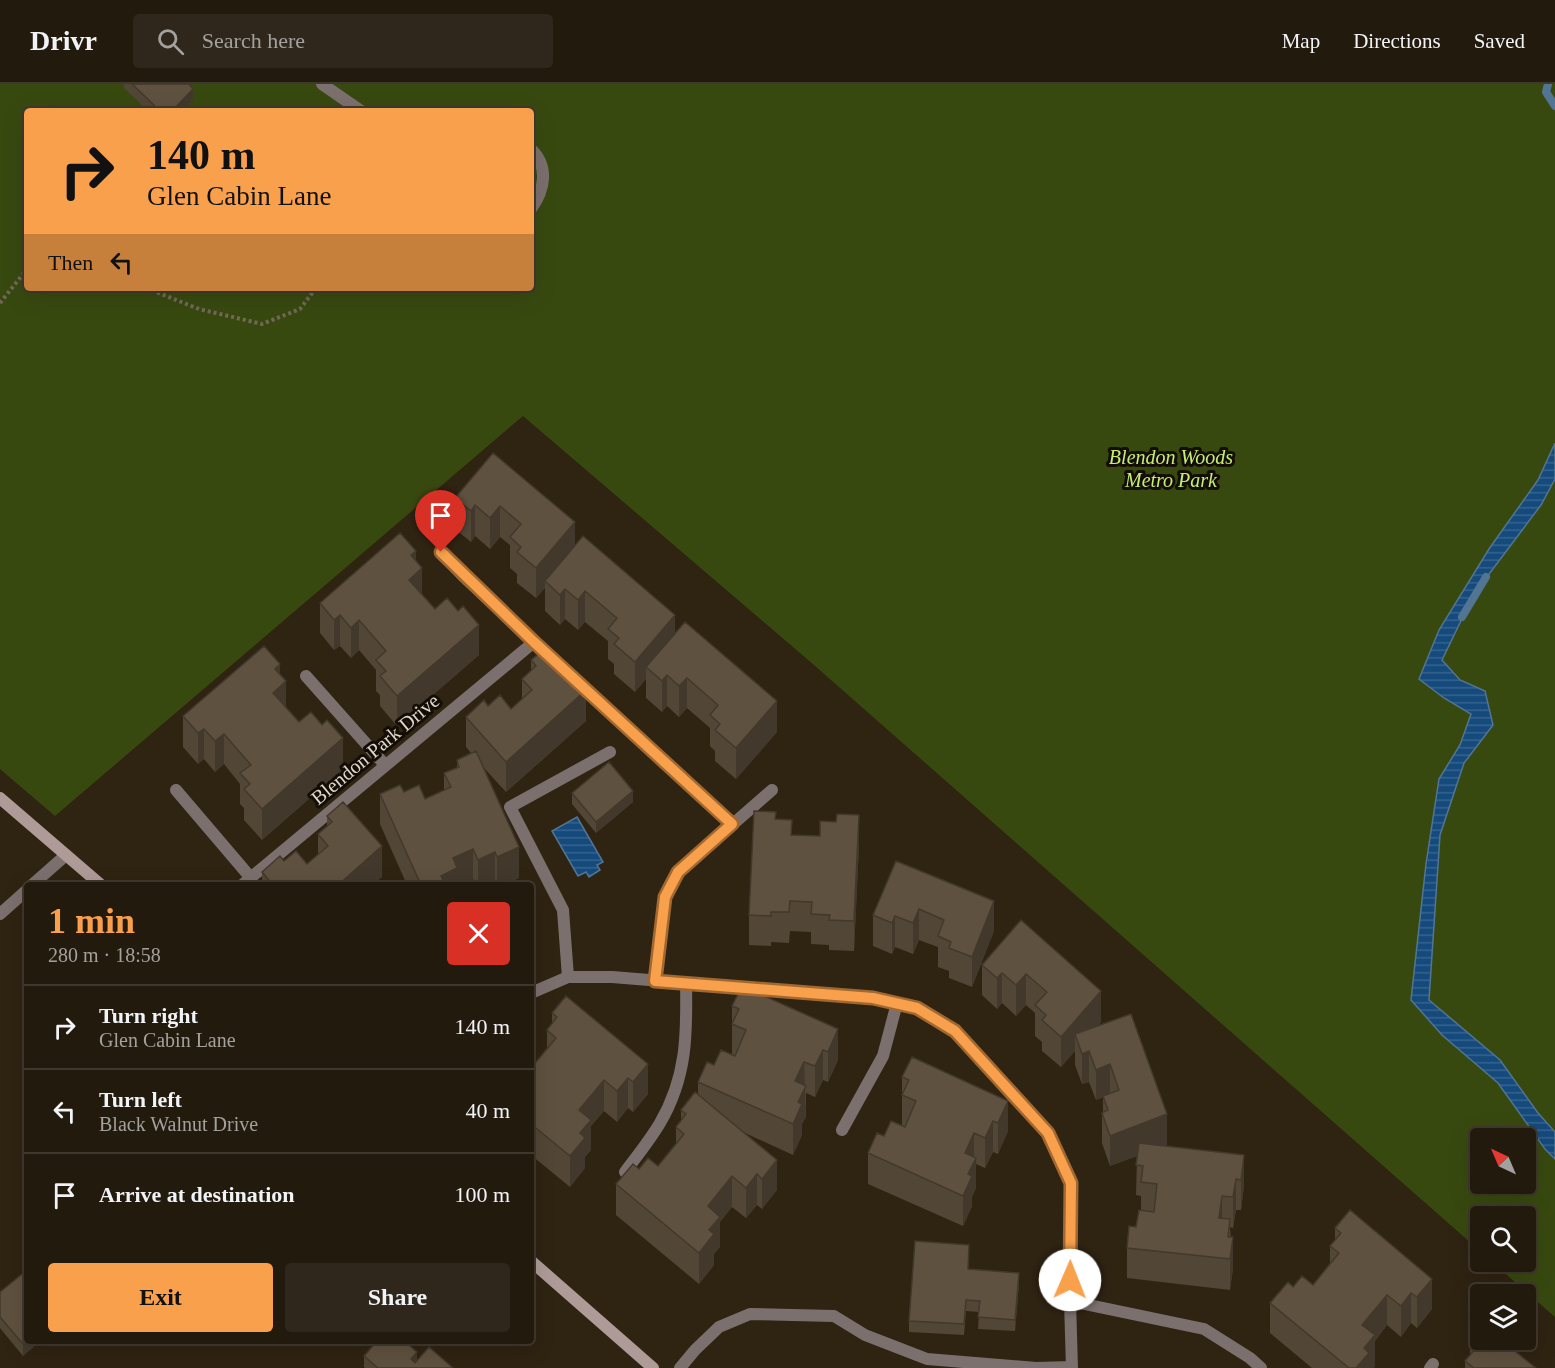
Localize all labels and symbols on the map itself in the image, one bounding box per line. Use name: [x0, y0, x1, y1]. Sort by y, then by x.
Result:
park label: Blendon Woods Metro Park: [1109, 446, 1233, 491]
pin: [415, 490, 466, 552]
street label: Blendon Park Drive: [307, 689, 443, 809]
north arrow: [1470, 1128, 1536, 1194]
position arrow: [1038, 1248, 1102, 1312]

